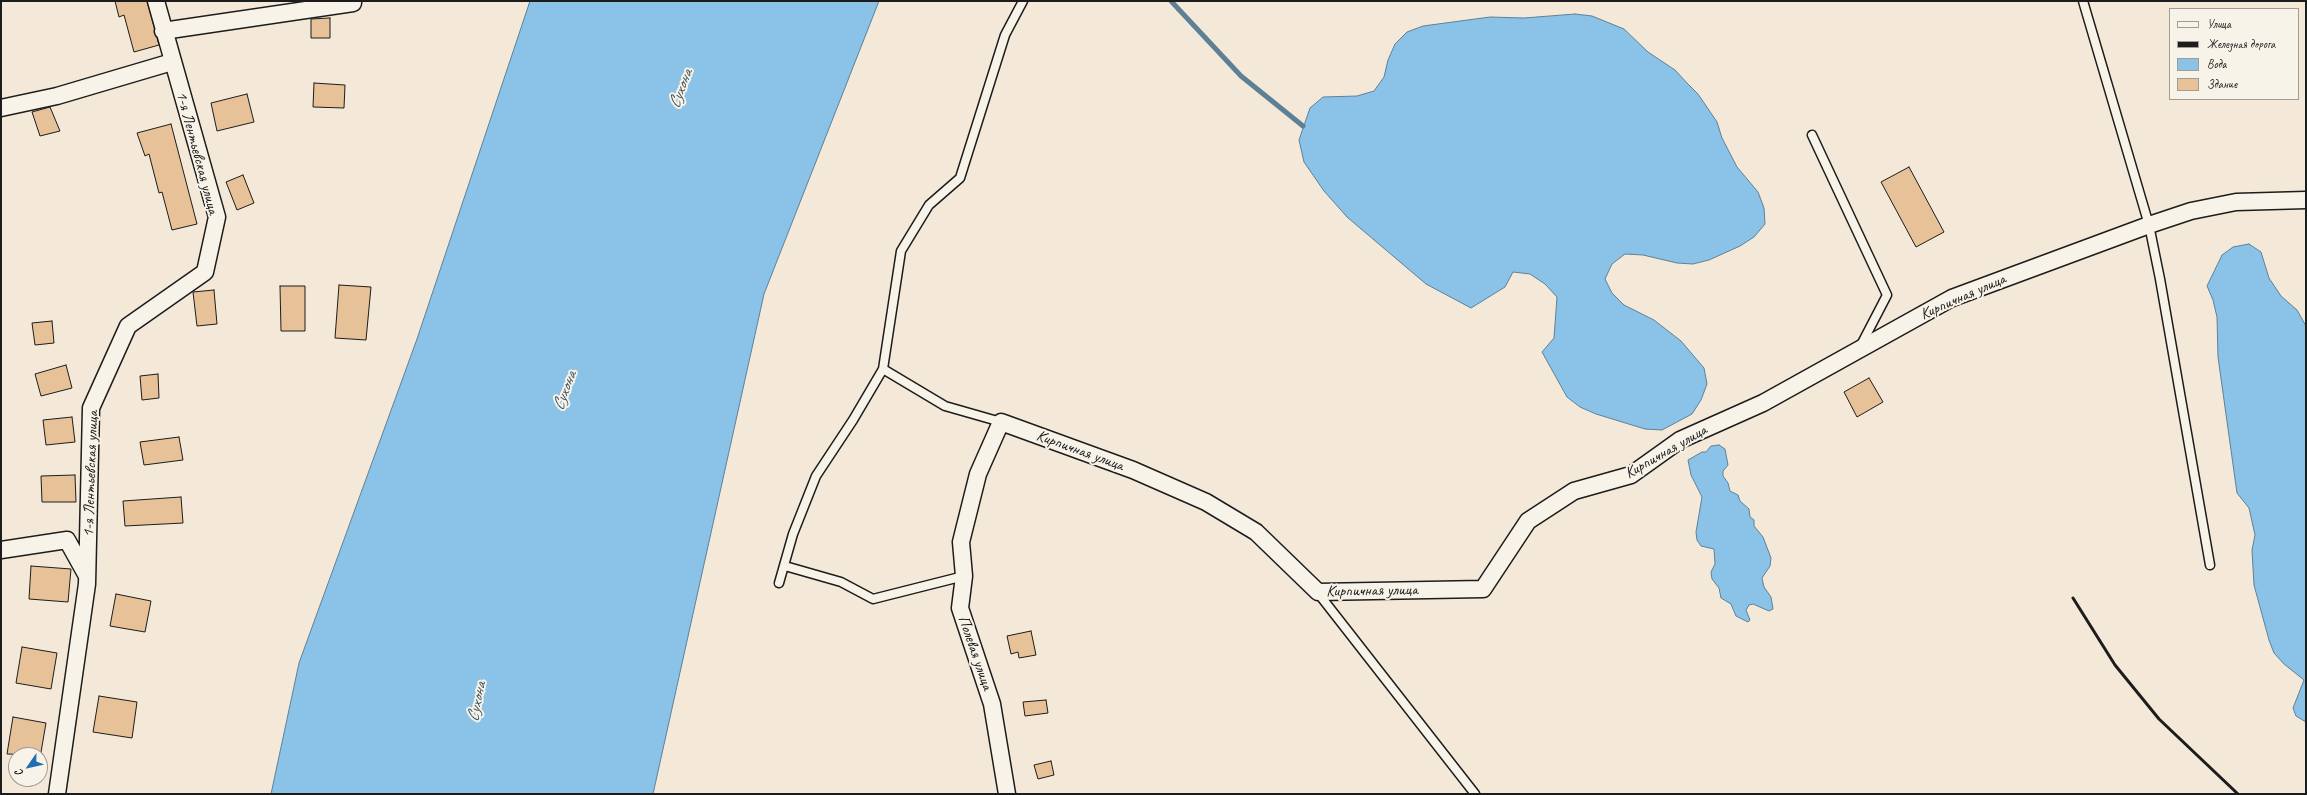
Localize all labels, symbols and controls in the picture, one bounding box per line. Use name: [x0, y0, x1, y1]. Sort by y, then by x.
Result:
legend: [2169, 8, 2299, 100]
text: Улица: [2207, 16, 2231, 32]
text: Железная дорога: [2207, 36, 2275, 52]
text: Вода: [2207, 56, 2226, 72]
water label: Сухона: [664, 67, 698, 111]
text: Здание: [2207, 76, 2237, 92]
street label: 1-я Лентьевская улица: [171, 89, 223, 217]
street label: Кирпичная улица: [1917, 270, 2009, 324]
water label: Сухона: [548, 369, 582, 413]
street label: 1-я Лентьевская улица: [79, 410, 103, 538]
street label: Кирпичная улица: [1622, 421, 1710, 483]
street label: Кирпичная улица: [1034, 426, 1126, 476]
street label: Кирпичная улица: [1326, 581, 1418, 601]
street label: Полевая улица: [953, 613, 997, 693]
water label: Сухона: [463, 680, 491, 724]
north arrow: [8, 747, 48, 787]
text: С: [12, 767, 26, 779]

